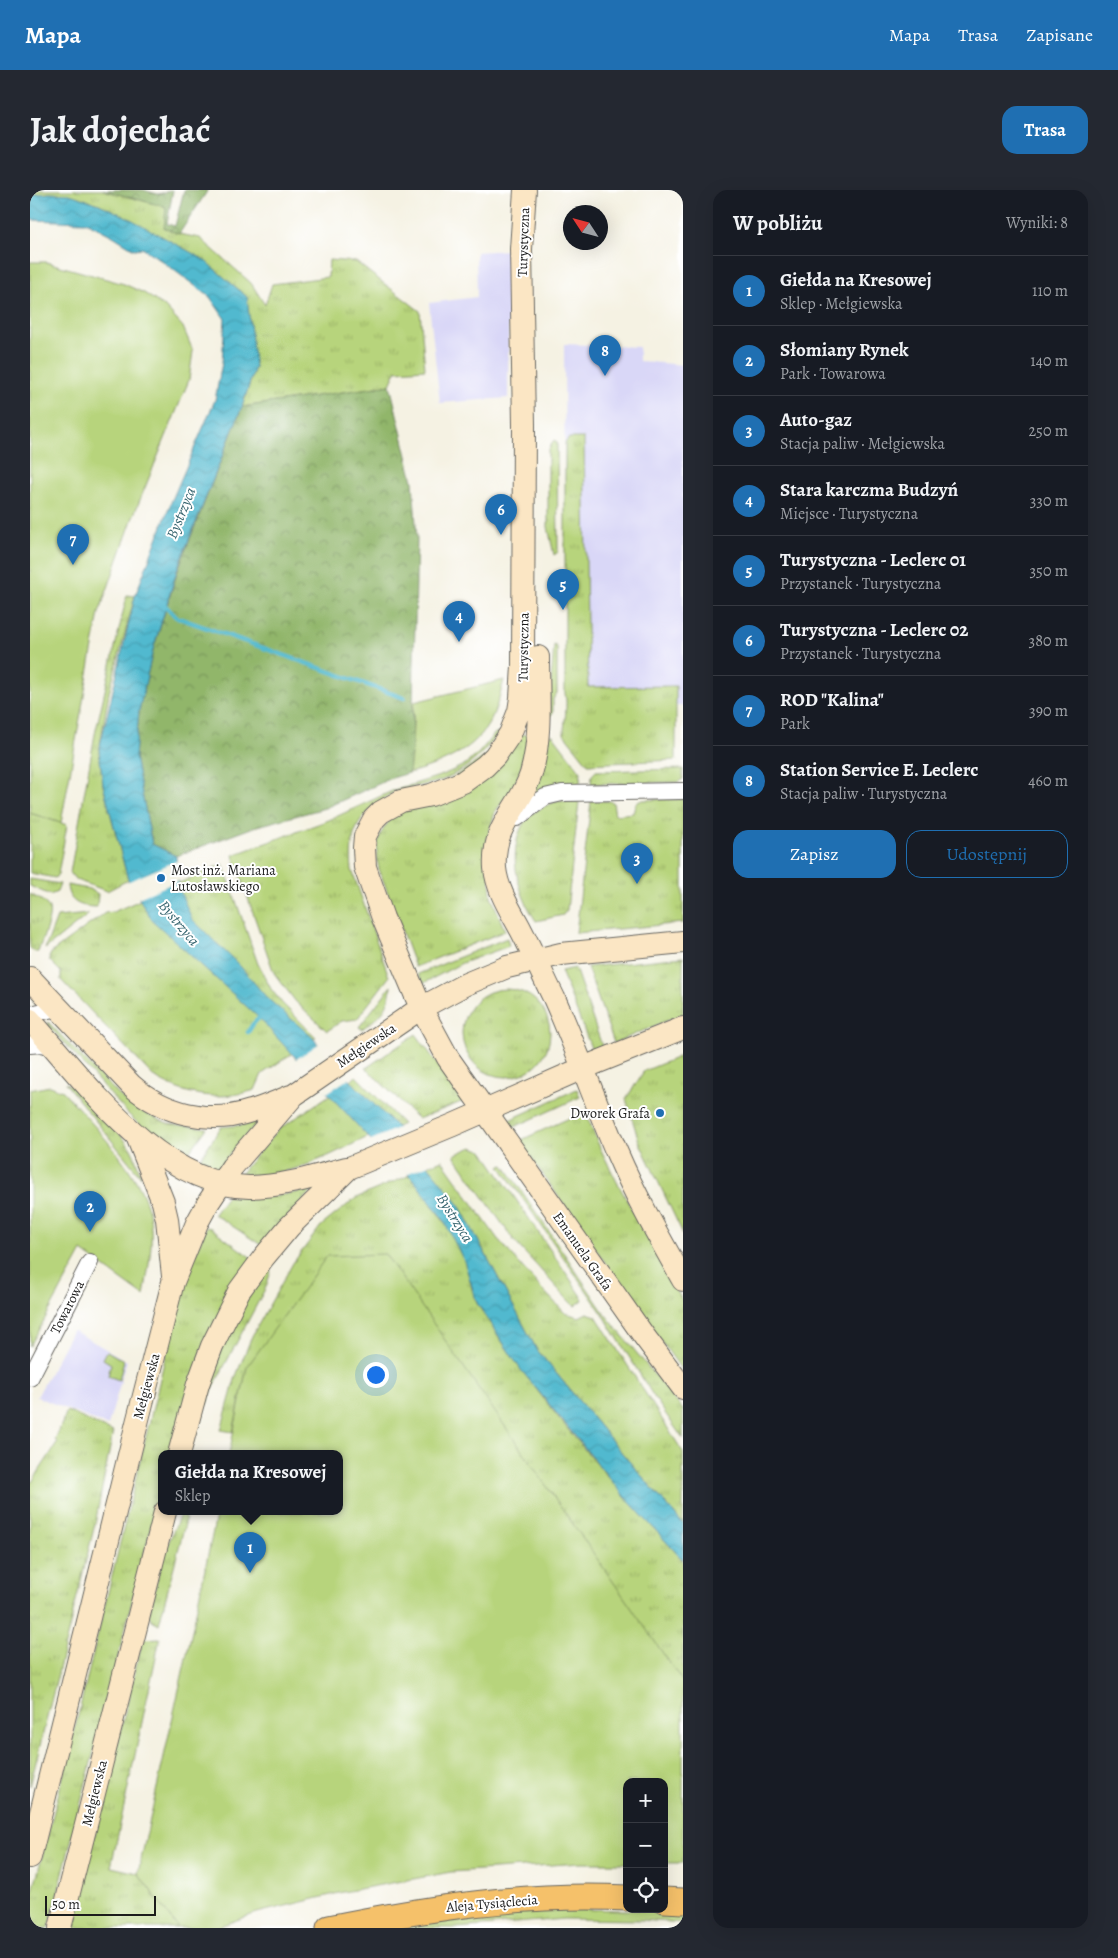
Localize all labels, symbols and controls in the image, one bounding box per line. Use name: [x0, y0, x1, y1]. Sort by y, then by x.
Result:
text: Mapa: [25, 19, 81, 51]
text: Mapa: [889, 23, 930, 47]
text: Trasa: [958, 23, 998, 47]
text: Zapisane: [1026, 23, 1093, 47]
text: Jak dojechać: [30, 106, 210, 154]
button: Trasa: [1002, 106, 1088, 154]
north arrow: [563, 205, 608, 250]
street label: Turystyczna: [513, 207, 534, 277]
text: W pobliżu: [733, 209, 822, 237]
text: Wyniki: 8: [1006, 212, 1068, 234]
text: Giełda na Kresowej: [780, 267, 932, 293]
text: 1: [746, 280, 752, 302]
text: 110 m: [1032, 280, 1068, 302]
text: Sklep · Mełgiewska: [780, 293, 903, 315]
pin: 8: [589, 335, 621, 376]
text: Słomiany Rynek: [780, 337, 909, 363]
text: 2: [745, 350, 753, 372]
text: 140 m: [1030, 350, 1068, 372]
text: Park · Towarowa: [780, 363, 886, 385]
text: Auto-gaz: [780, 407, 852, 433]
text: 3: [746, 420, 752, 442]
text: 250 m: [1029, 420, 1068, 442]
text: Stacja paliw · Mełgiewska: [780, 433, 945, 455]
text: Stara karczma Budzyń: [780, 477, 958, 503]
water label: Bystrzyca: [162, 484, 200, 542]
text: 4: [745, 490, 753, 512]
text: 330 m: [1030, 490, 1068, 512]
pin: 6: [485, 494, 517, 535]
text: Miejsce · Turystyczna: [780, 503, 918, 525]
pin: 7: [57, 524, 89, 565]
text: Turystyczna - Leclerc 01: [780, 547, 966, 573]
text: 5: [746, 560, 752, 582]
text: 350 m: [1029, 560, 1068, 582]
pin: 5: [547, 569, 579, 610]
text: Przystanek · Turystyczna: [780, 573, 941, 595]
pin: 4: [443, 601, 475, 642]
street label: Turystyczna: [513, 612, 534, 682]
text: Turystyczna - Leclerc 02: [780, 617, 968, 643]
text: 6: [745, 630, 753, 652]
text: 380 m: [1029, 630, 1068, 652]
text: Przystanek · Turystyczna: [780, 643, 941, 665]
text: ROD "Kalina": [780, 687, 884, 713]
text: 7: [746, 700, 752, 722]
text: 390 m: [1029, 700, 1068, 722]
text: Park: [780, 713, 810, 735]
text: Station Service E. Leclerc: [780, 757, 979, 783]
text: 8: [745, 770, 753, 792]
text: 460 m: [1028, 770, 1068, 792]
text: Stacja paliw · Turystyczna: [780, 783, 947, 805]
button: Zapisz: [733, 830, 896, 878]
button: Udostępnij: [906, 830, 1068, 878]
pin: 3: [621, 843, 653, 884]
place label: Most inż. Mariana Lutosławskiego: [171, 861, 276, 896]
marker: Most inż. Mariana Lutosławskiego: [155, 872, 167, 884]
water label: Bystrzyca: [154, 896, 204, 950]
street label: Mełgiewska: [333, 1018, 400, 1072]
place label: Dworek Grafa: [570, 1104, 650, 1123]
marker: Dworek Grafa: [654, 1107, 666, 1119]
water label: Bystrzyca: [432, 1190, 478, 1246]
pin: 2: [74, 1191, 106, 1232]
street label: Emanuela Grafa: [548, 1208, 617, 1295]
street label: Towarowa: [46, 1277, 89, 1337]
street label: Mełgiewska: [129, 1351, 165, 1421]
your location: [363, 1362, 389, 1388]
popup: [158, 1450, 343, 1515]
text: Giełda na Kresowej: [175, 1459, 326, 1485]
text: Sklep: [175, 1485, 210, 1507]
pin: 1: [234, 1532, 266, 1573]
street label: Mełgiewska: [77, 1758, 112, 1828]
map controls: [623, 1778, 668, 1913]
button: +: [623, 1778, 668, 1823]
button: −: [623, 1823, 668, 1868]
button: locate: [623, 1868, 668, 1913]
street label: Aleja Tysiąclecia: [445, 1890, 539, 1917]
scale bar: [45, 1893, 156, 1916]
text: 50 m: [52, 1895, 80, 1914]

